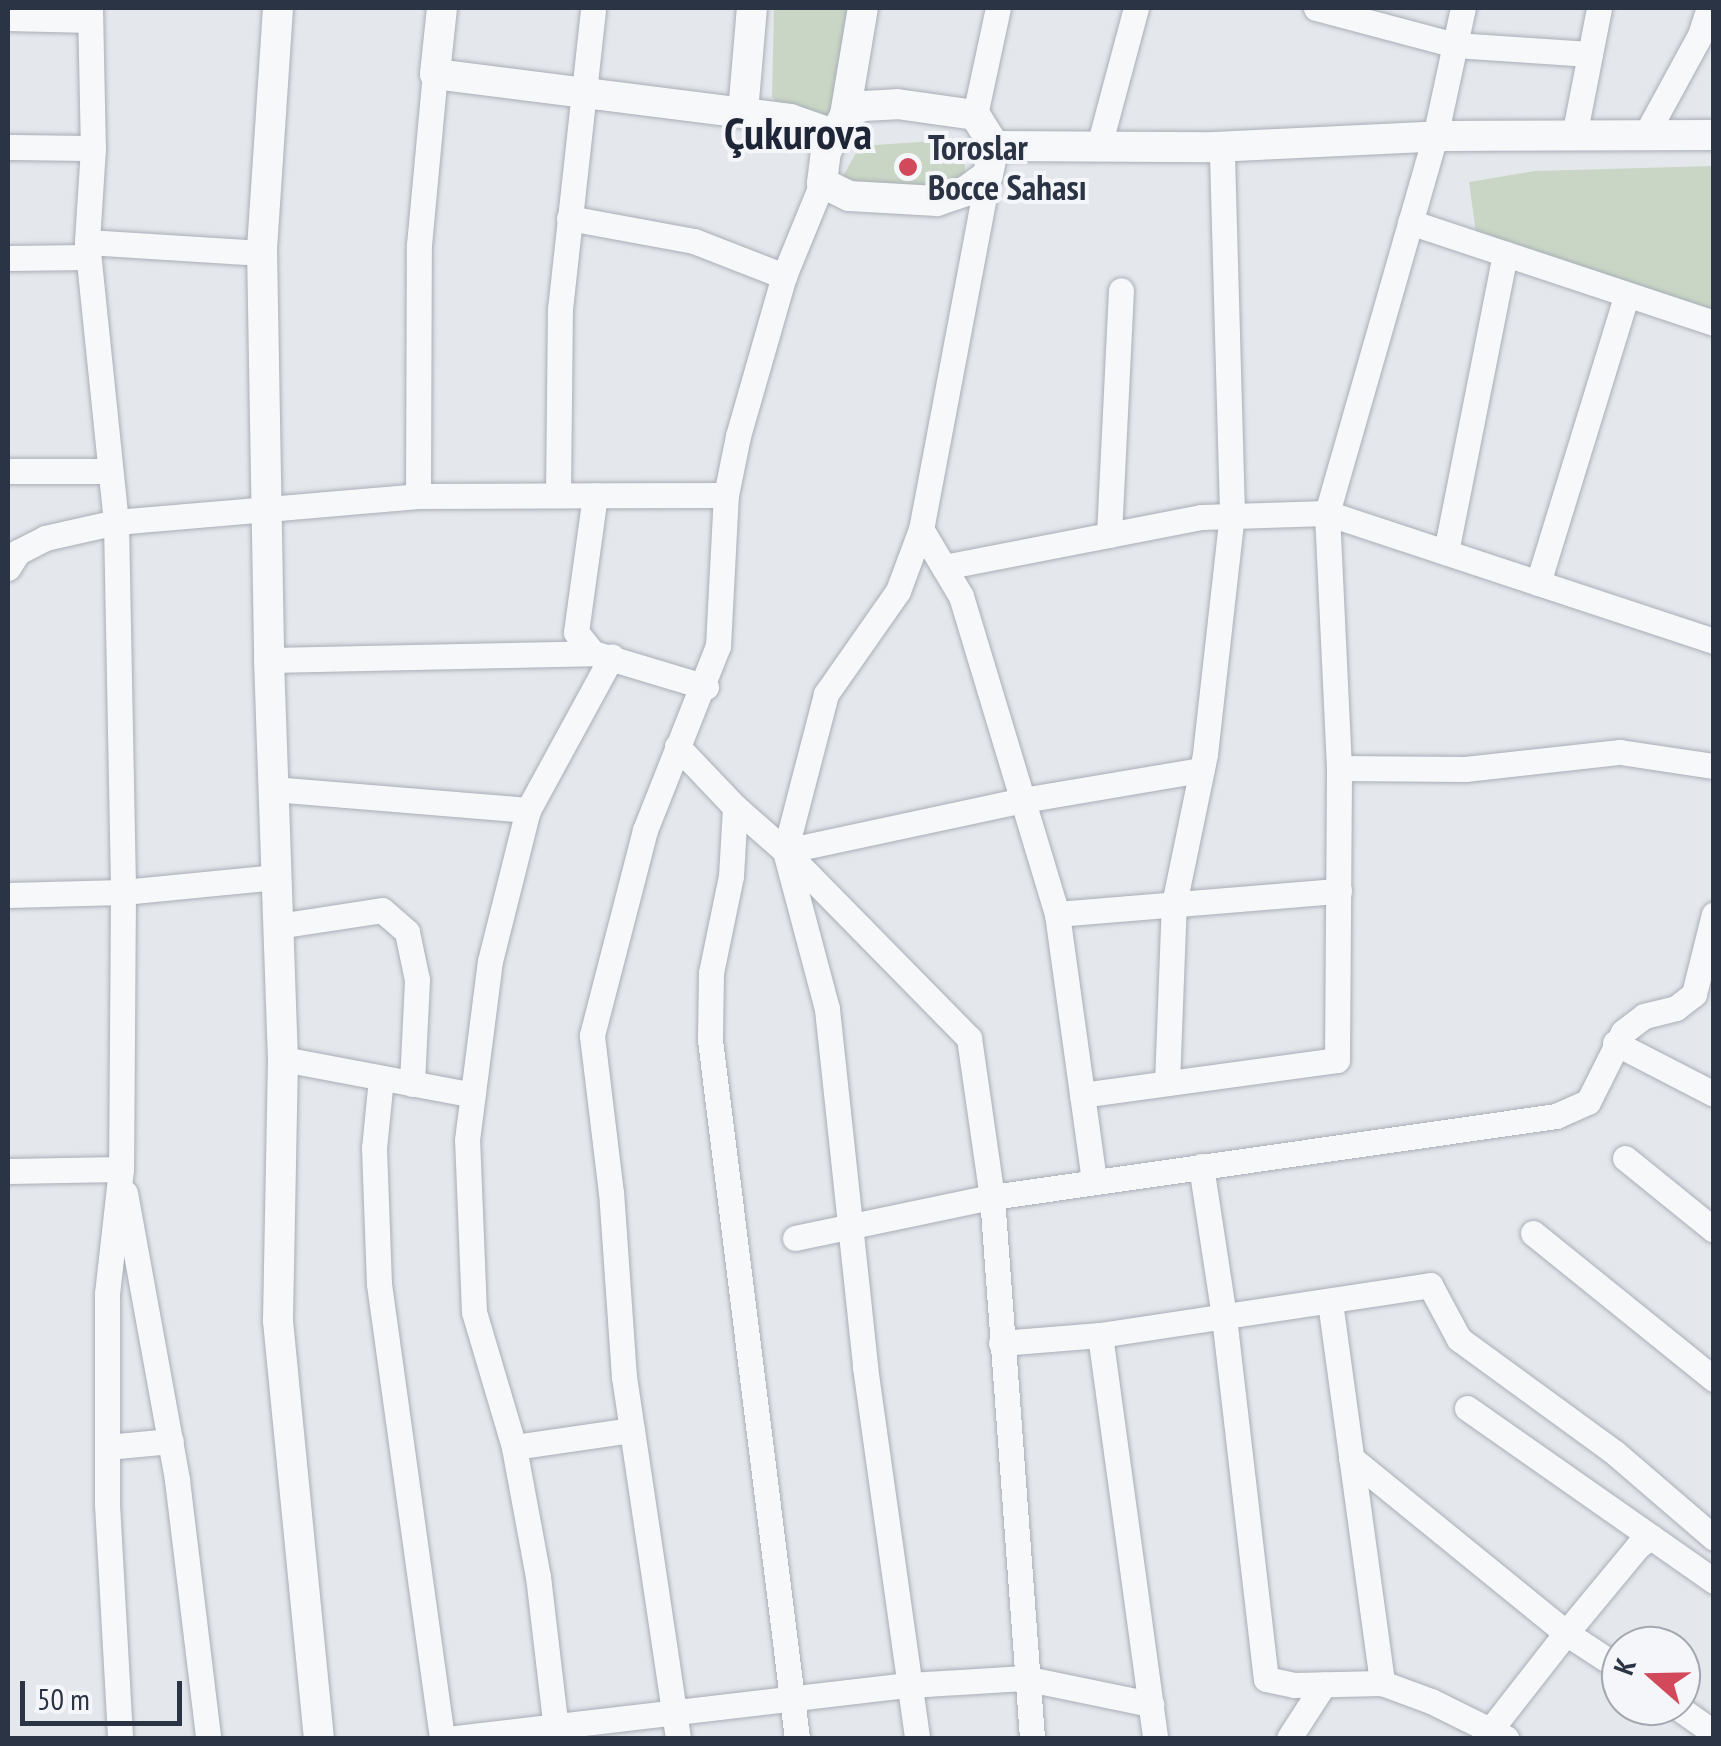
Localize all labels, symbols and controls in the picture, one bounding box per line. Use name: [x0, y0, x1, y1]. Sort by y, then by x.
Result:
district label: Çukurova: [724, 106, 872, 160]
place label: Toroslar Bocce Sahası: [928, 126, 1087, 208]
marker: Toroslar Bocce Sahası: [897, 156, 919, 178]
north arrow: [1601, 1626, 1701, 1726]
text: K: [1604, 1653, 1644, 1679]
scale bar: [25, 1661, 188, 1723]
text: 50 m: [37, 1679, 90, 1718]

